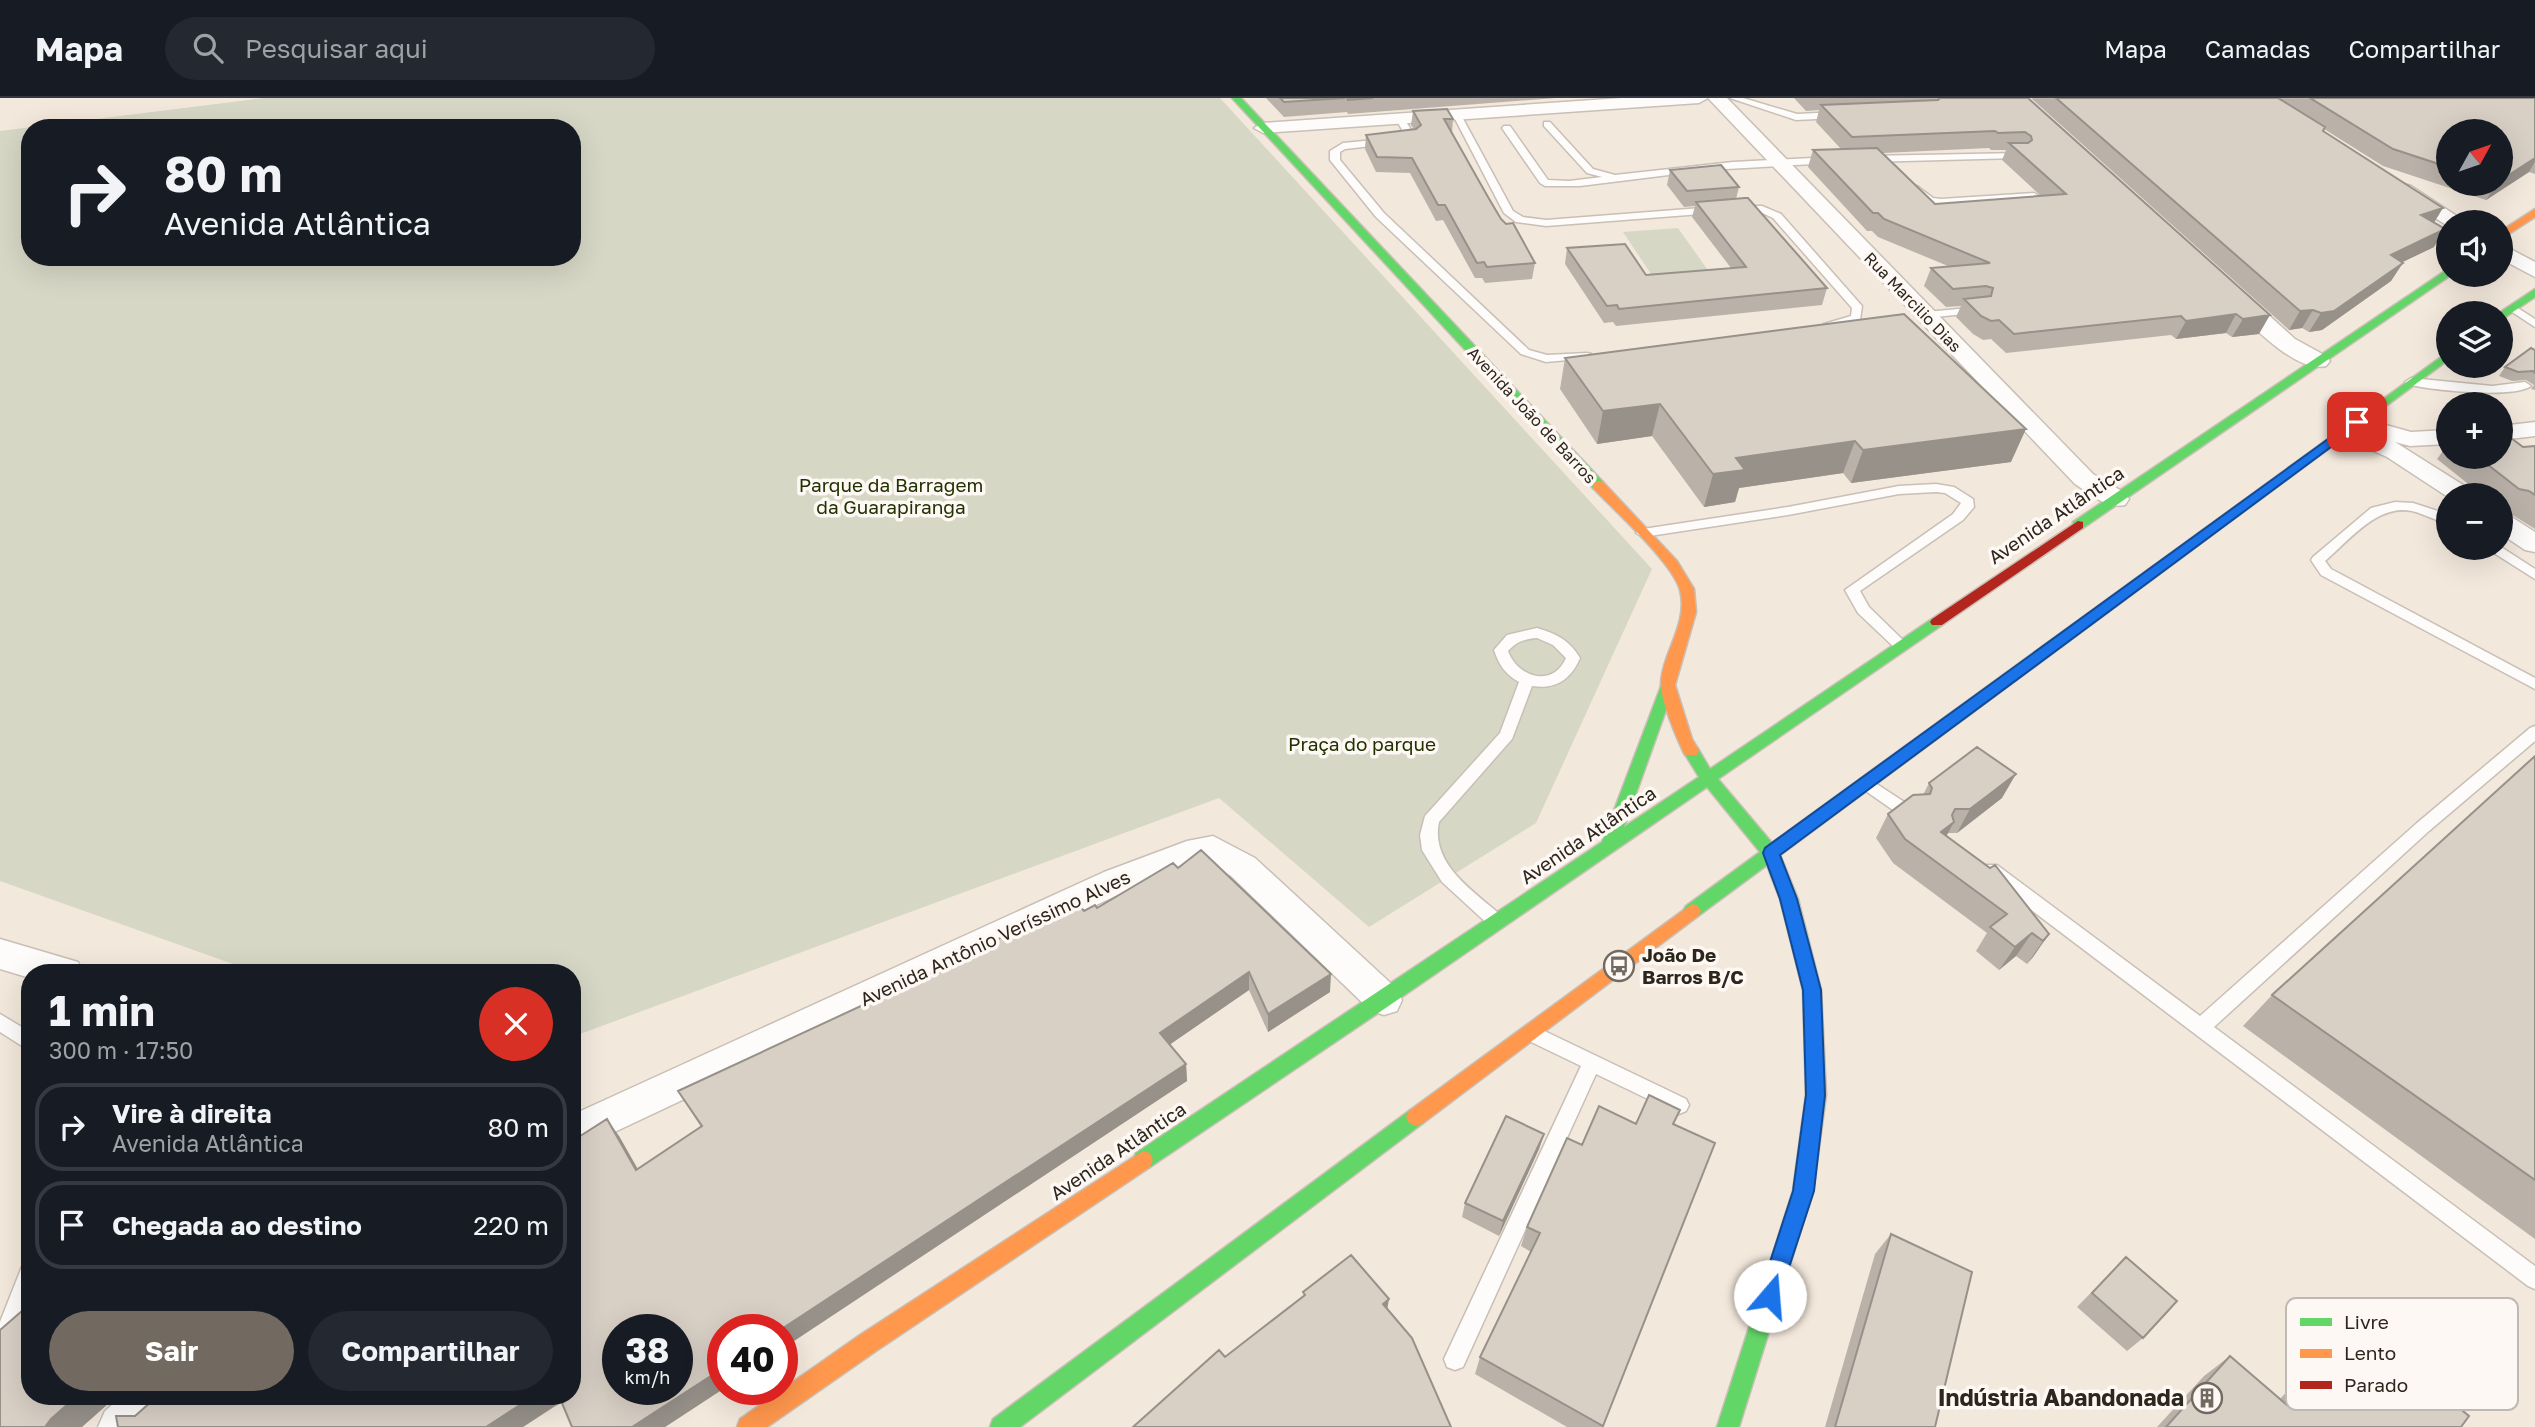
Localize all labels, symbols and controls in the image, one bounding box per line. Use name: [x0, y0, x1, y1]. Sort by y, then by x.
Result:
search box: [165, 17, 655, 80]
text: Mapa: [35, 29, 123, 68]
icon: search: [189, 29, 227, 67]
text: Pesquisar aqui: [245, 33, 428, 64]
text: Mapa: [2104, 34, 2167, 63]
text: Camadas: [2205, 34, 2310, 63]
text: Compartilhar: [2348, 34, 2500, 63]
north arrow: [2436, 119, 2513, 196]
map controls: [2436, 119, 2513, 560]
text: 80 m: [164, 144, 282, 203]
icon: right: [49, 147, 140, 238]
text: Avenida Atlântica: [164, 204, 431, 242]
button: sound: [2436, 210, 2513, 287]
street label: Rua Marcilio Dias: [1860, 248, 1966, 356]
button: layers: [2436, 301, 2513, 378]
street label: Avenida João de Barros: [1464, 343, 1600, 487]
pin: [2327, 392, 2387, 452]
button: +: [2436, 392, 2513, 469]
icon: arrive: [2338, 403, 2376, 441]
street label: Avenida Atlântica: [1984, 461, 2128, 568]
park label: Parque da Barragem da Guarapiranga: [799, 473, 983, 518]
button: −: [2436, 483, 2513, 560]
park label: Praça do parque: [1288, 732, 1436, 755]
street label: Avenida Atlântica: [1516, 781, 1660, 888]
street label: Avenida Antônio Veríssimo Alves: [856, 865, 1134, 1010]
place label: João De Barros B/C: [1642, 943, 1744, 988]
bus stop icon: João De Barros B/C: [1602, 949, 1636, 983]
text: 1 min: [49, 985, 155, 1035]
button: close: [479, 987, 553, 1061]
text: 300 m · 17:50: [49, 1036, 193, 1064]
street label: Avenida Atlântica: [1046, 1097, 1190, 1204]
text: Vire à direita: [112, 1098, 272, 1129]
icon: right: [53, 1108, 91, 1146]
text: 80 m: [488, 1112, 549, 1143]
text: Avenida Atlântica: [112, 1129, 304, 1157]
icon: arrive: [53, 1206, 91, 1244]
text: Chegada ao destino: [112, 1210, 362, 1241]
text: 220 m: [473, 1210, 549, 1241]
position arrow: [1733, 1259, 1807, 1333]
legend: [2286, 1298, 2518, 1410]
text: Livre: [2344, 1310, 2389, 1333]
button: Sair: [49, 1311, 294, 1391]
button: Compartilhar: [308, 1311, 553, 1391]
speed limit sign: 40: [707, 1314, 798, 1405]
text: 38: [626, 1329, 669, 1371]
text: Lento: [2344, 1341, 2396, 1364]
text: km/h: [625, 1366, 670, 1388]
text: Parado: [2344, 1373, 2408, 1396]
building icon: Indústria Abandonada: [2190, 1381, 2224, 1415]
place label: Indústria Abandonada: [1938, 1383, 2184, 1411]

